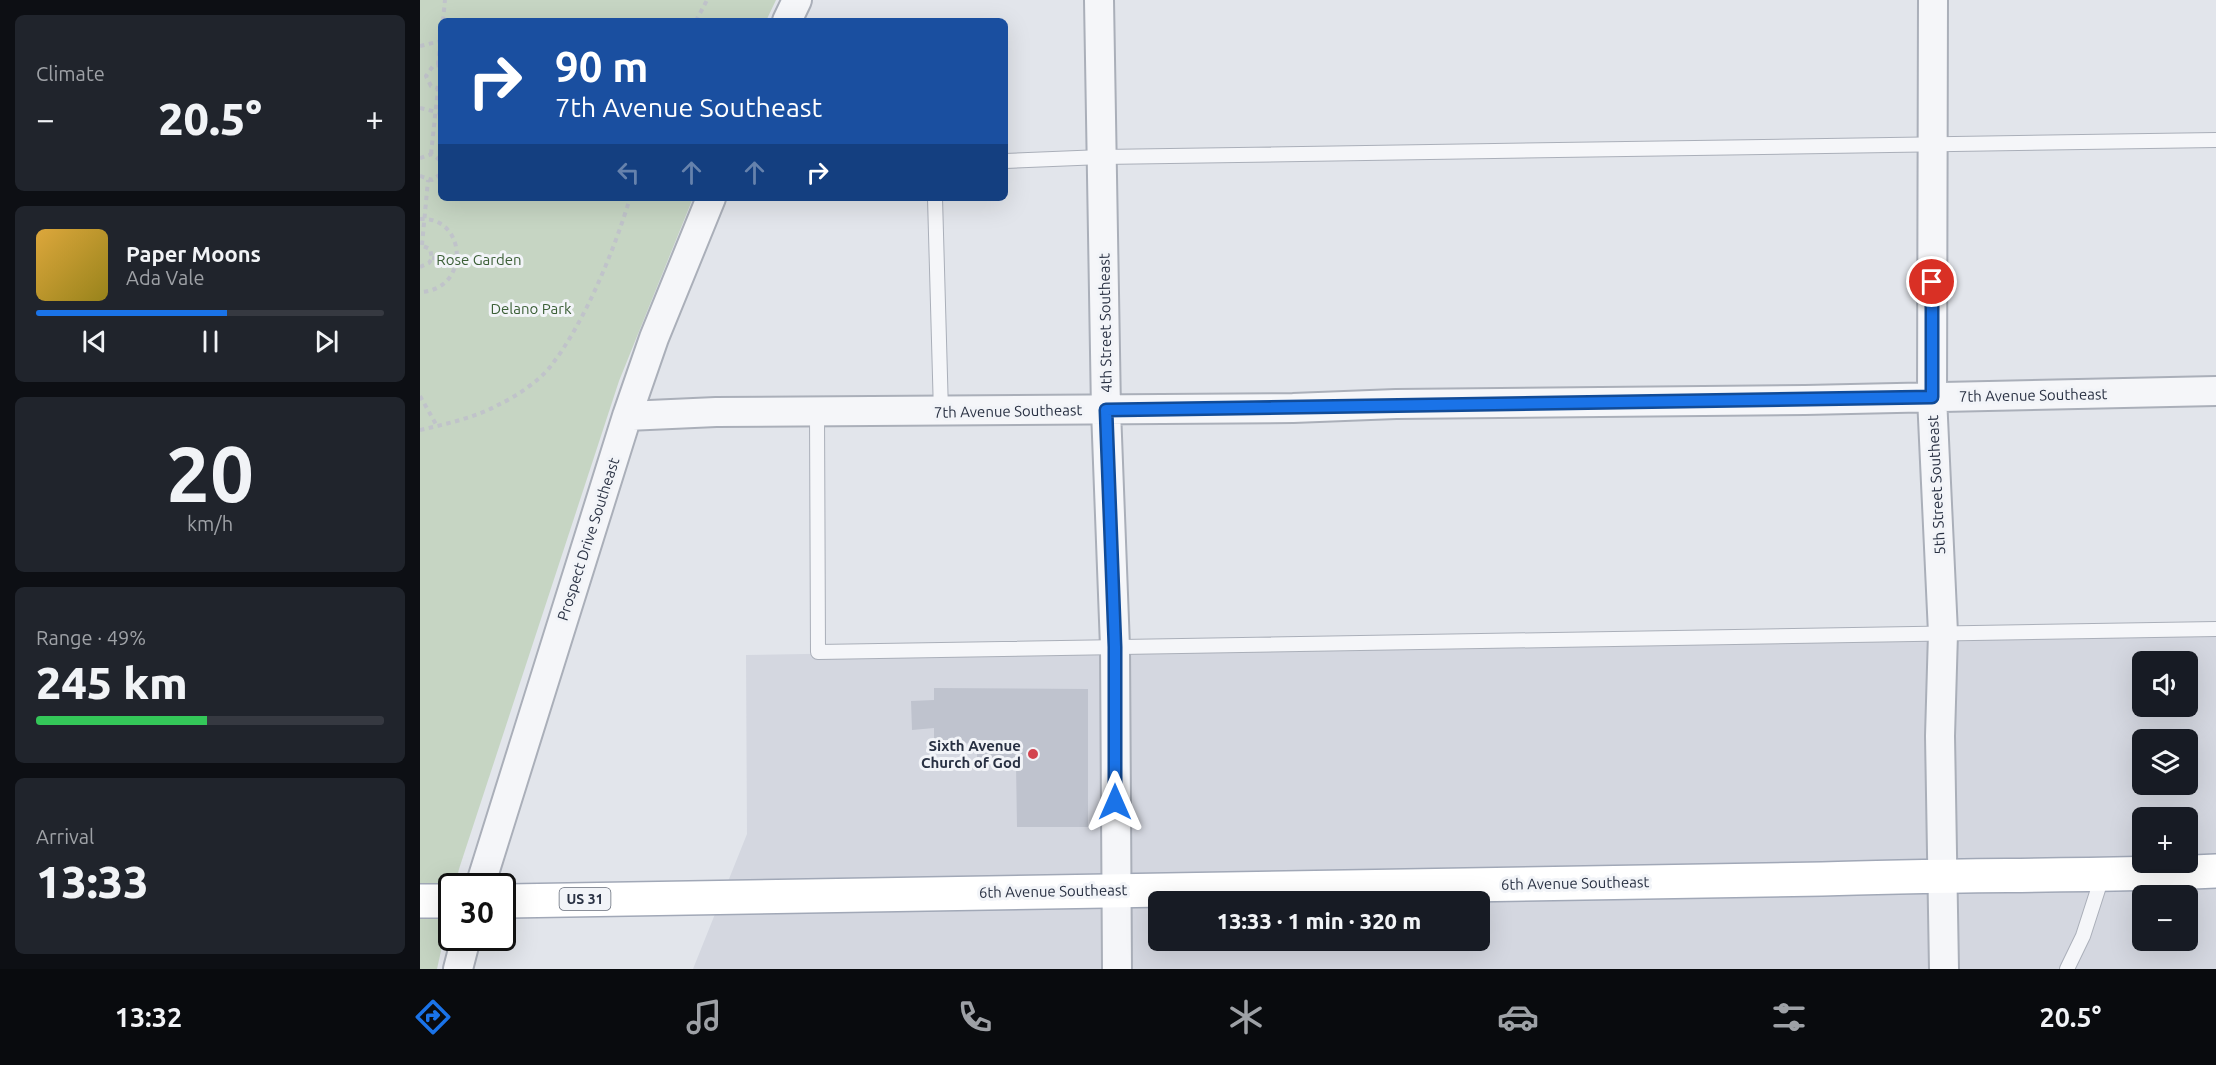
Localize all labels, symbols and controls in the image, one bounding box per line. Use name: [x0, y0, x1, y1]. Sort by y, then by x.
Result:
icon: right: [456, 42, 534, 120]
text: 90 m: [555, 43, 649, 90]
text: Climate: [36, 62, 105, 85]
text: 7th Avenue Southeast: [555, 92, 822, 122]
text: 20.5°: [158, 93, 262, 144]
text: −: [36, 100, 55, 137]
text: +: [365, 100, 384, 137]
icon: left: [612, 156, 645, 189]
icon: ahead: [675, 156, 708, 189]
icon: ahead: [738, 156, 771, 189]
icon: right: [801, 156, 834, 189]
text: Paper Moons: [126, 241, 261, 266]
park label: Rose Garden: [436, 251, 522, 268]
street label: 4th Street Southeast: [1095, 253, 1115, 393]
pin: [1906, 256, 1957, 307]
icon: arrive: [1915, 265, 1948, 298]
text: Ada Vale: [126, 266, 204, 289]
park label: Delano Park: [490, 300, 572, 317]
icon: previous: [78, 325, 111, 358]
icon: pause: [194, 325, 227, 358]
icon: next: [310, 325, 343, 358]
street label: 7th Avenue Southeast: [1959, 385, 2107, 405]
street label: 7th Avenue Southeast: [934, 401, 1082, 421]
street label: 5th Street Southeast: [1924, 415, 1948, 555]
text: 20: [166, 429, 254, 517]
street label: Prospect Drive Southeast: [554, 455, 622, 623]
text: km/h: [187, 512, 233, 535]
text: Range · 49%: [36, 626, 146, 649]
map controls: [2132, 651, 2198, 951]
button: sound: [2132, 651, 2198, 717]
text: 245 km: [36, 657, 188, 708]
button: layers: [2132, 729, 2198, 795]
place label: Sixth Avenue Church of God: [921, 737, 1021, 771]
marker: Sixth Avenue Church of God: [1026, 747, 1040, 761]
position arrow: [1083, 770, 1147, 834]
button: +: [2132, 807, 2198, 873]
text: Arrival: [36, 825, 94, 848]
text: 13:33: [36, 856, 149, 907]
speed limit sign: 30: [438, 873, 516, 951]
street label: 6th Avenue Southeast: [1501, 873, 1649, 893]
street label: 6th Avenue Southeast: [979, 881, 1127, 901]
button: −: [2132, 885, 2198, 951]
road number: US 31: [560, 888, 610, 910]
text: 13:33 · 1 min · 320 m: [1217, 908, 1421, 933]
icon: directions: [412, 996, 454, 1038]
icon: music: [683, 996, 725, 1038]
icon: phone: [954, 996, 996, 1038]
icon: climate: [1225, 996, 1267, 1038]
icon: car: [1497, 996, 1539, 1038]
icon: filters: [1768, 996, 1810, 1038]
text: 13:32: [115, 1002, 182, 1032]
text: 20.5°: [2039, 1002, 2101, 1032]

